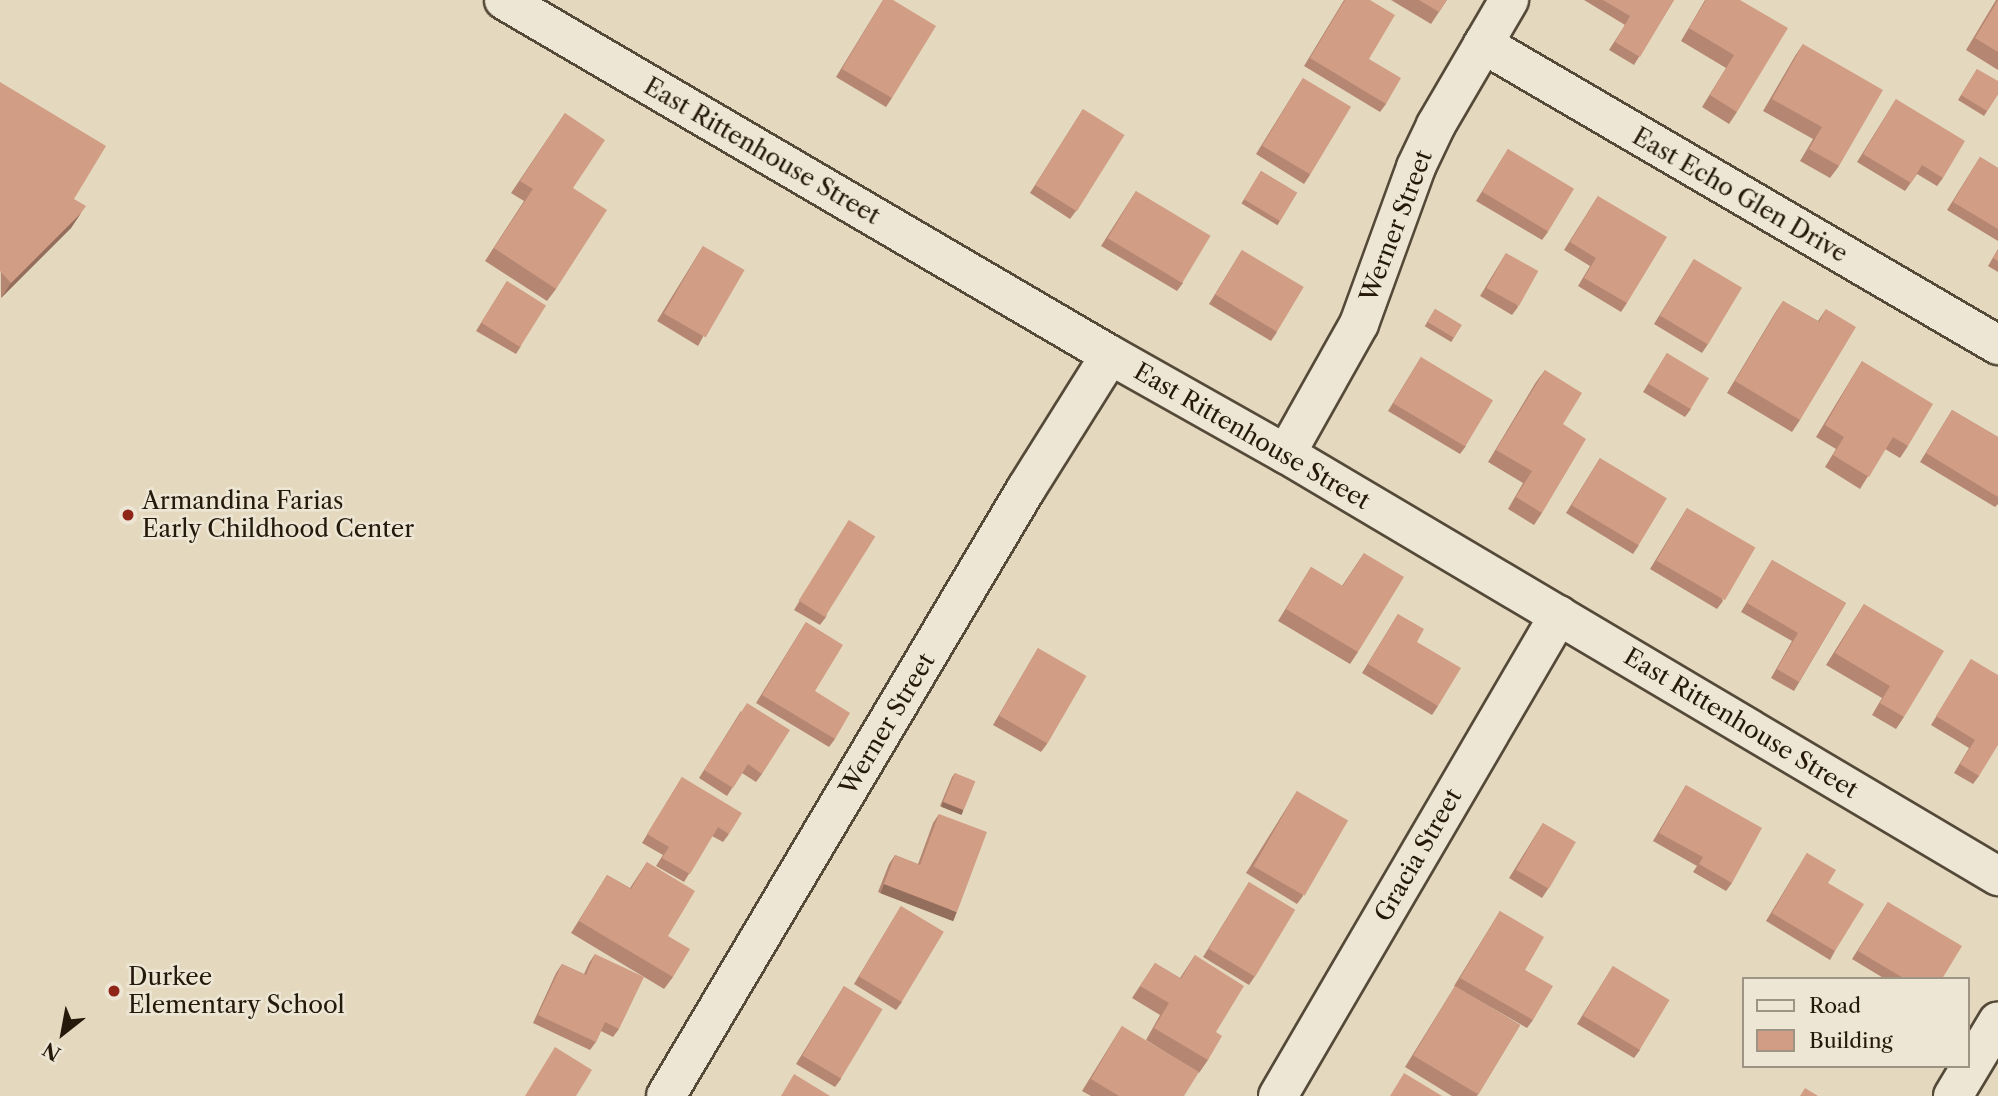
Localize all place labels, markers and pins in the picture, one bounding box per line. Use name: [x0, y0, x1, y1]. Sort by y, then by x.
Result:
place label: Armandina Farias Early Childhood Center: [142, 487, 415, 543]
marker: Armandina Farias Early Childhood Center: [120, 507, 136, 523]
place label: Durkee Elementary School: [128, 963, 345, 1019]
marker: Durkee Elementary School: [106, 983, 122, 999]

